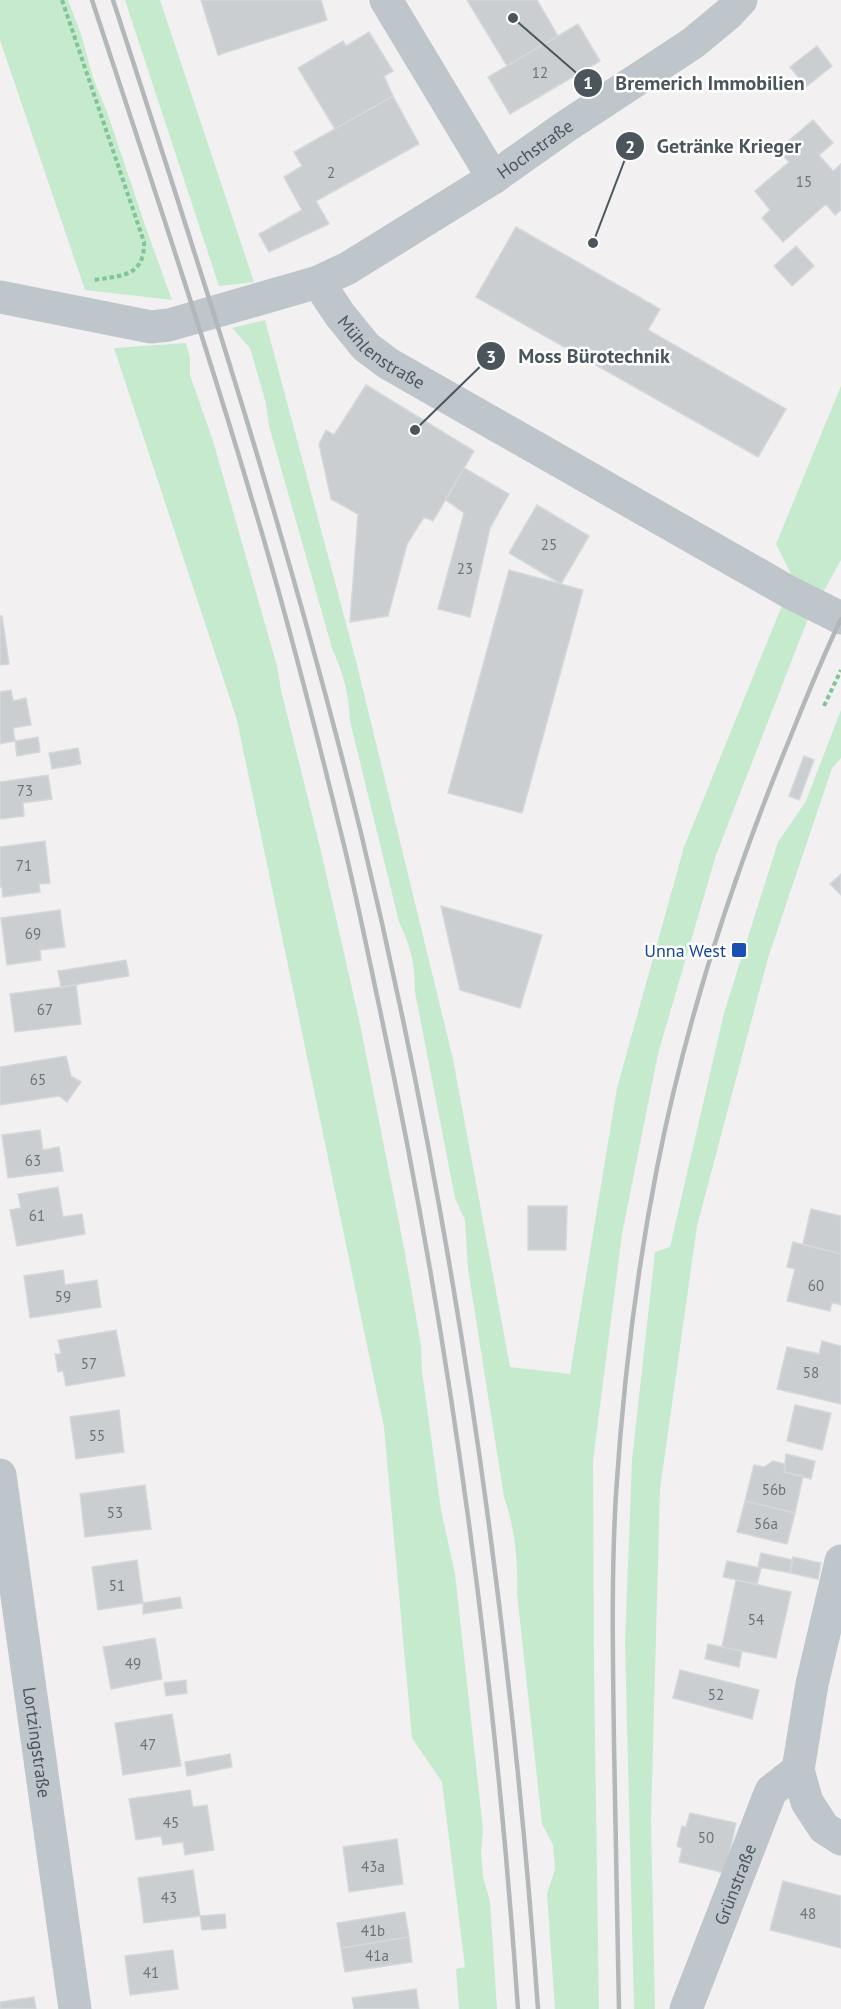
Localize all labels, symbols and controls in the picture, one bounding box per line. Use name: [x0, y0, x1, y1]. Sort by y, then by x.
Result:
house number: 12: [532, 63, 548, 82]
callout: Bremerich Immobilien: [573, 64, 817, 102]
text: Bremerich Immobilien: [615, 70, 805, 96]
text: 1: [583, 71, 593, 94]
street label: Hochstraße: [492, 114, 577, 183]
callout: Getränke Krieger: [615, 127, 813, 165]
text: Getränke Krieger: [657, 133, 801, 159]
text: 2: [625, 135, 635, 158]
house number: 2: [327, 163, 335, 182]
house number: 15: [796, 172, 812, 191]
street label: Mühlenstraße: [333, 310, 429, 394]
callout: Moss Bürotechnik: [476, 337, 682, 375]
text: Moss Bürotechnik: [518, 343, 670, 369]
text: 3: [486, 345, 496, 368]
house number: 25: [541, 535, 557, 554]
house number: 23: [457, 559, 473, 578]
house number: 73: [17, 781, 33, 800]
house number: 71: [16, 856, 32, 875]
house number: 69: [25, 924, 41, 943]
place label: Unna West: [644, 939, 726, 962]
marker: Unna West: [730, 941, 748, 959]
house number: 67: [37, 1000, 53, 1019]
house number: 65: [30, 1070, 46, 1089]
house number: 63: [25, 1151, 41, 1170]
house number: 61: [29, 1206, 45, 1225]
house number: 60: [808, 1276, 824, 1295]
house number: 59: [55, 1287, 71, 1306]
house number: 57: [81, 1354, 97, 1373]
house number: 58: [803, 1363, 819, 1382]
house number: 55: [89, 1426, 105, 1445]
house number: 56b: [762, 1480, 786, 1499]
house number: 53: [107, 1503, 123, 1522]
house number: 56a: [754, 1514, 778, 1533]
house number: 51: [109, 1576, 125, 1595]
house number: 54: [748, 1610, 764, 1629]
house number: 49: [125, 1654, 141, 1673]
street label: Lortzingstraße: [18, 1685, 57, 1799]
house number: 52: [708, 1685, 724, 1704]
house number: 47: [140, 1735, 156, 1754]
house number: 45: [163, 1813, 179, 1832]
house number: 50: [698, 1828, 714, 1847]
street label: Grünstraße: [708, 1840, 761, 1928]
house number: 43a: [361, 1857, 385, 1876]
house number: 43: [161, 1888, 177, 1907]
house number: 48: [800, 1904, 816, 1923]
house number: 41b: [361, 1921, 385, 1940]
house number: 41a: [365, 1946, 389, 1965]
house number: 41: [143, 1963, 159, 1982]

